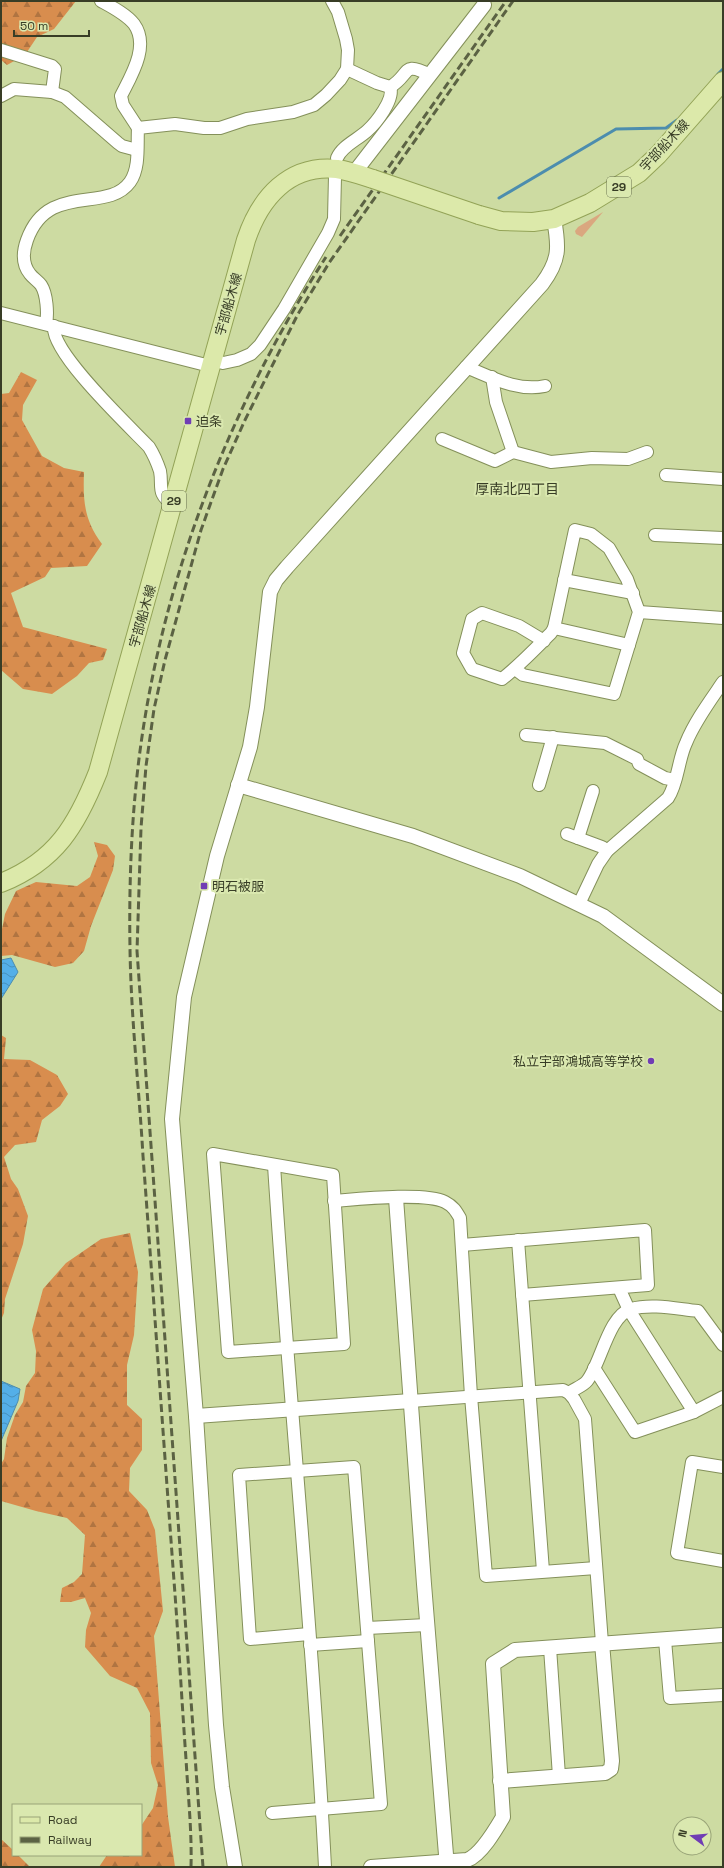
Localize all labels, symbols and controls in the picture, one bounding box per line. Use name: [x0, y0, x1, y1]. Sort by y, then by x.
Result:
scale bar: [14, 12, 89, 38]
text: 50 m: [20, 18, 48, 34]
street label: 宇部船木線: [636, 116, 693, 175]
road number: 29: [607, 177, 631, 197]
street label: 宇部船木線: [211, 271, 246, 338]
place label: 迫条: [196, 413, 222, 430]
marker: 迫条: [183, 416, 193, 426]
district label: 厚南北四丁目: [475, 480, 559, 498]
road number: 29: [162, 491, 186, 511]
street label: 宇部船木線: [125, 583, 160, 650]
place label: 明石被服: [212, 878, 264, 895]
marker: 明石被服: [199, 881, 209, 891]
place label: 私立宇部鴻城高等学校: [513, 1053, 643, 1070]
marker: 私立宇部鴻城高等学校: [646, 1056, 656, 1066]
legend: [12, 1804, 142, 1856]
text: Road: [48, 1812, 77, 1828]
north arrow: [672, 1816, 712, 1856]
text: N: [675, 1828, 690, 1839]
text: Railway: [48, 1832, 92, 1848]

